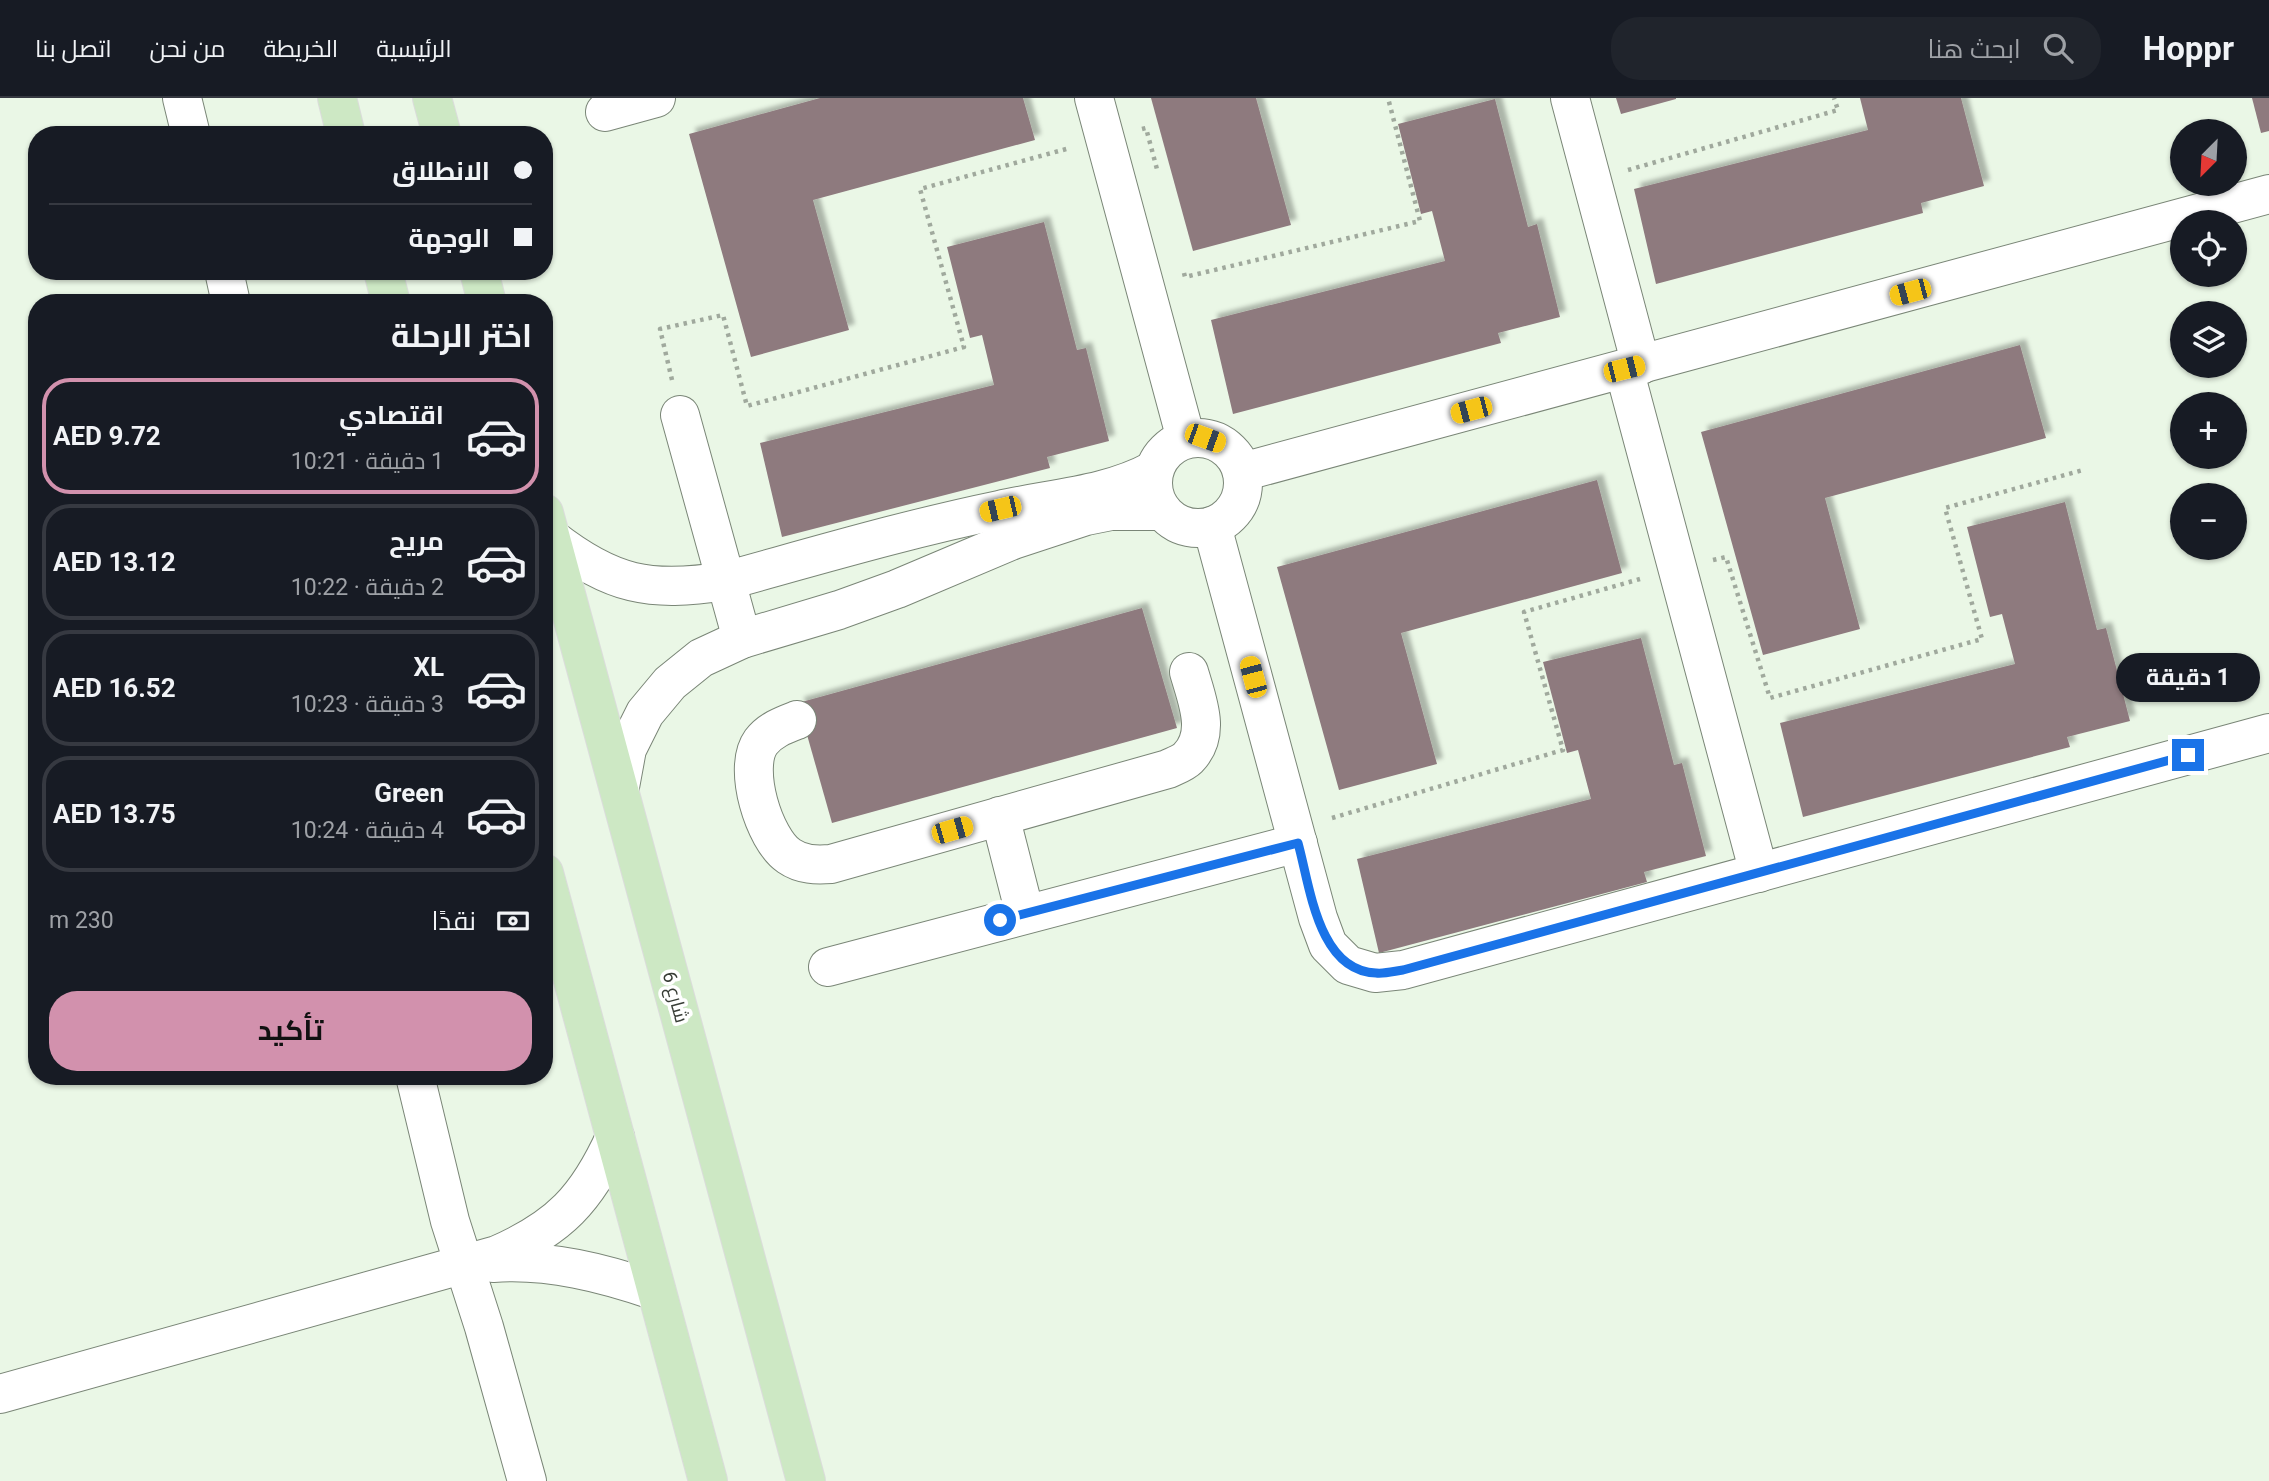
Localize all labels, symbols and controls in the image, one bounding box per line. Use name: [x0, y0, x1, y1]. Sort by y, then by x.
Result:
search box: [1611, 17, 2101, 80]
icon: search: [2039, 29, 2077, 67]
text: Hoppr: [2143, 29, 2234, 68]
text: ابحث هنا: [1928, 34, 2021, 64]
text: اتصل بنا: [35, 35, 112, 63]
text: من نحن: [150, 35, 225, 63]
text: الخريطة: [263, 35, 338, 63]
text: الرئيسية: [376, 35, 452, 63]
north arrow: [2170, 119, 2247, 196]
map controls: [2170, 119, 2247, 560]
text: الانطلاق: [392, 156, 490, 186]
button: locate: [2170, 210, 2247, 287]
text: الوجهة: [409, 223, 490, 253]
car: [1887, 276, 1934, 308]
button: layers: [2170, 301, 2247, 378]
text: اختر الرحلة: [391, 317, 532, 355]
car: [1602, 354, 1647, 384]
button: +: [2170, 392, 2247, 469]
car: [1448, 394, 1495, 426]
text: اقتصادي: [339, 400, 444, 430]
icon: car: [465, 405, 528, 468]
text: AED 9.72: [53, 421, 161, 451]
car: [1182, 421, 1229, 455]
text: 1 دقيقة · 10:21: [291, 448, 444, 475]
button: −: [2170, 483, 2247, 560]
car: [978, 494, 1023, 524]
text: مريح: [389, 526, 444, 556]
icon: car: [465, 531, 528, 594]
text: AED 13.12: [53, 547, 176, 577]
text: 2 دقيقة · 10:22: [291, 574, 444, 601]
text: XL: [413, 652, 444, 682]
car: [1238, 654, 1269, 700]
callout: 1 دقيقة: [2116, 654, 2260, 702]
icon: car: [465, 657, 528, 720]
text: 1 دقيقة: [2146, 664, 2230, 691]
text: AED 16.52: [53, 673, 176, 703]
text: 3 دقيقة · 10:23: [291, 691, 444, 718]
route end: [2172, 739, 2204, 771]
text: Green: [374, 778, 444, 808]
icon: car: [465, 783, 528, 846]
text: AED 13.75: [53, 799, 176, 829]
car: [929, 814, 976, 846]
text: 4 دقيقة · 10:24: [291, 817, 444, 844]
icon: cash: [494, 902, 532, 940]
route start: [984, 904, 1016, 936]
text: نقدًا: [432, 906, 476, 936]
text: 230 m: [49, 907, 114, 934]
street label: شارع 6: [656, 969, 693, 1026]
button: تأكيد: [49, 991, 532, 1071]

